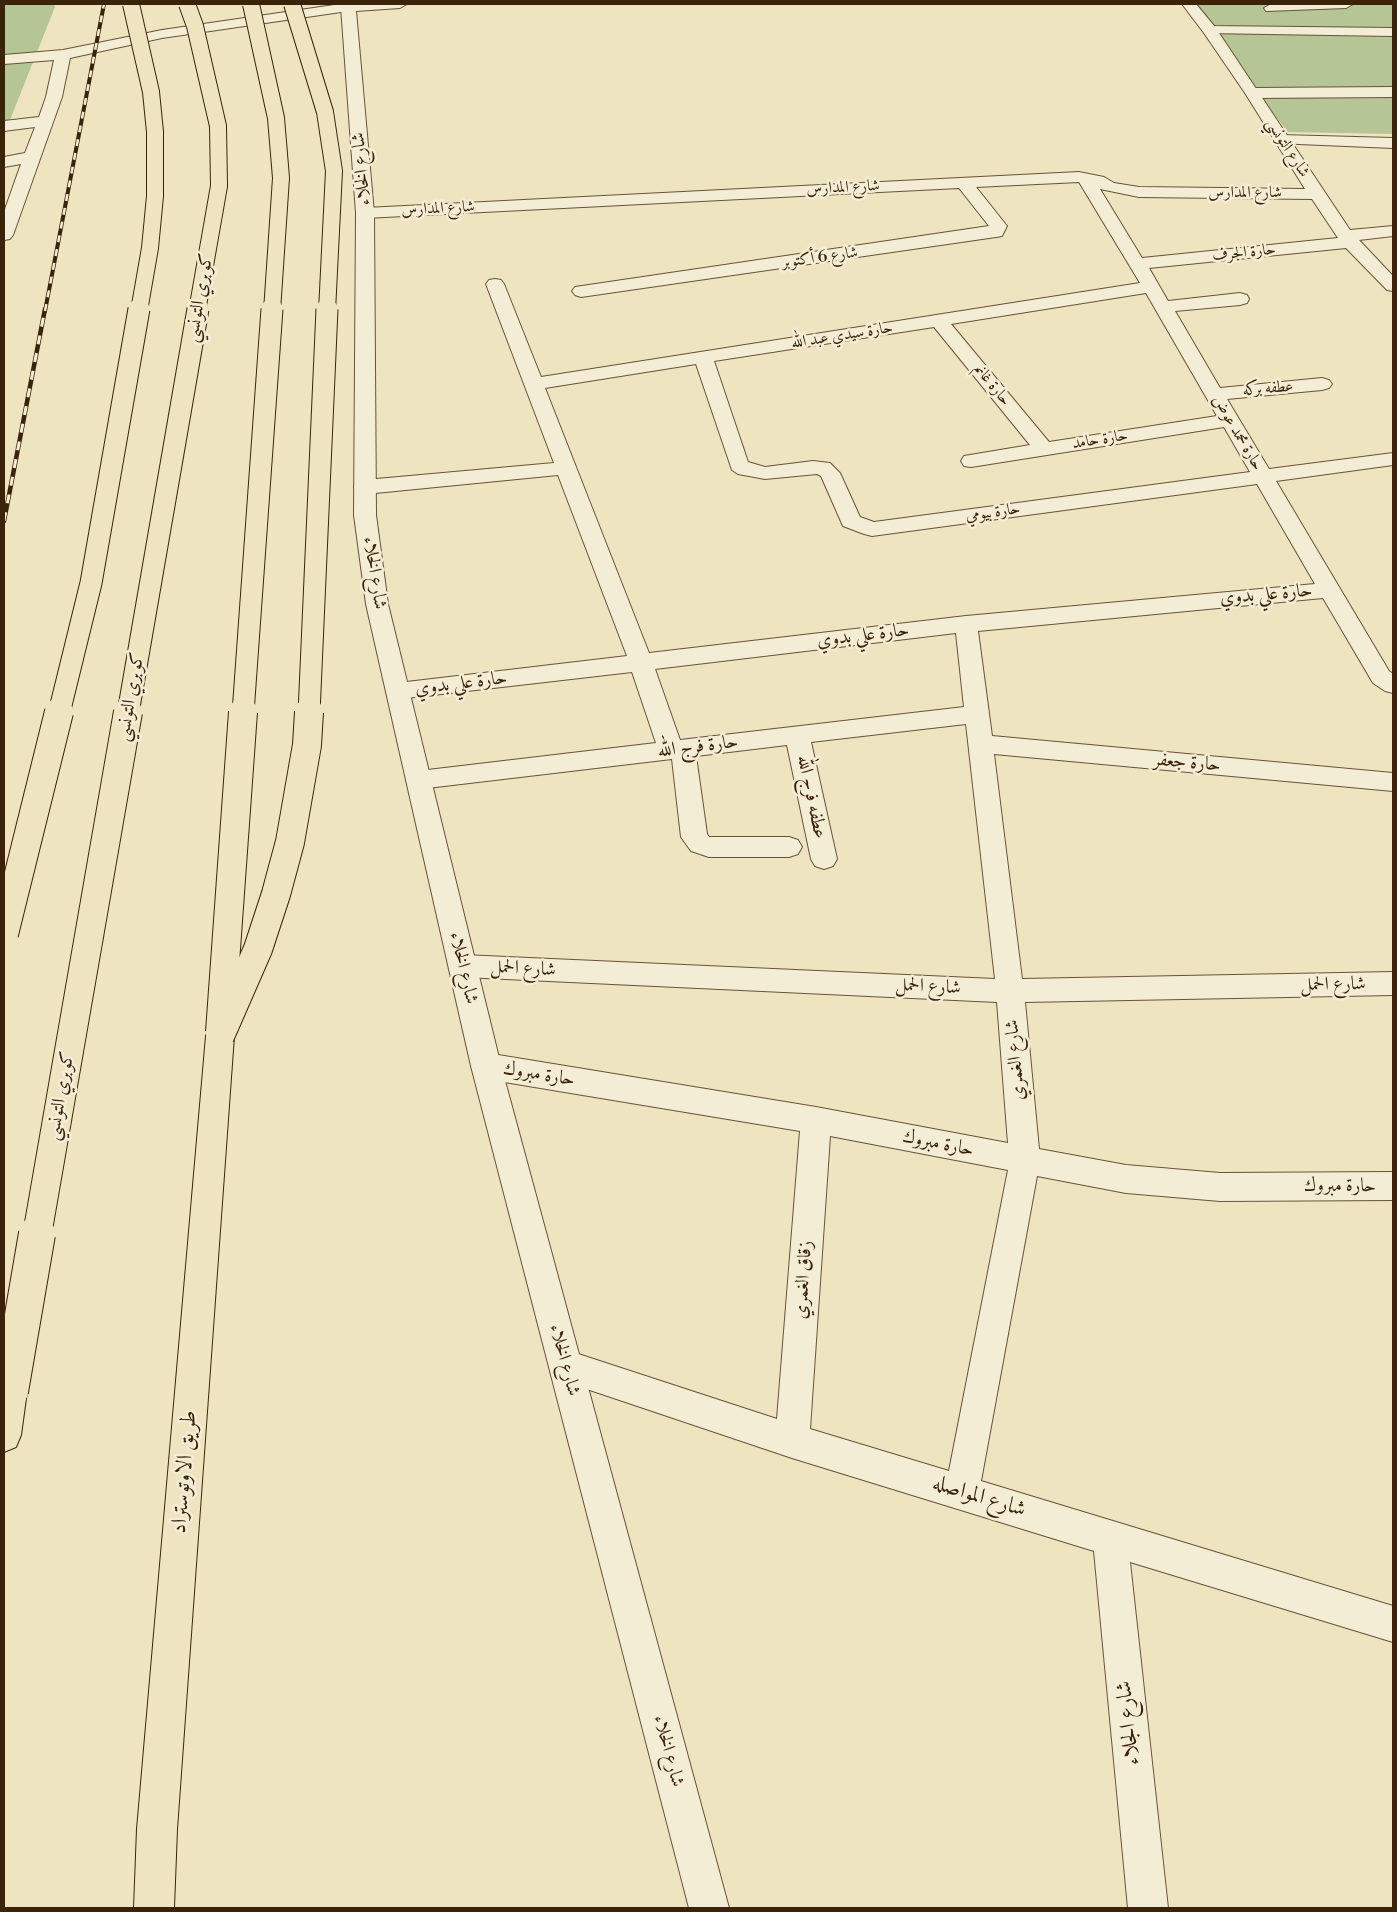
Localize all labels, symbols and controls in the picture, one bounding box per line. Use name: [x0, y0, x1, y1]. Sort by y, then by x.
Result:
street label: شارع التونسي: [1261, 115, 1313, 181]
street label: شارع الخلاء: [347, 131, 377, 207]
street label: شارع المدارس: [806, 176, 880, 200]
street label: شارع المدارس: [1208, 183, 1282, 203]
street label: شارع المدارس: [401, 197, 475, 221]
street label: حارة الجرف: [1211, 240, 1277, 266]
street label: شارع 6 أكتوبر: [781, 243, 859, 273]
street label: كوبري التونسي: [181, 252, 219, 344]
street label: حارة سيدي عبد الله: [790, 318, 894, 354]
street label: حارة غانم: [969, 360, 1015, 410]
street label: عطفه بركه: [1242, 377, 1294, 401]
street label: حارة محمد عوض: [1207, 392, 1267, 474]
street label: حارة حامد: [1071, 426, 1129, 454]
street label: حارة بيومي: [964, 500, 1022, 526]
street label: شارع الخلاء: [357, 535, 391, 611]
street label: حارة علي بدوي: [1219, 580, 1313, 610]
street label: حارة علي بدوي: [816, 619, 910, 653]
street label: كوبري التونسي: [112, 651, 150, 743]
street label: حارة علي بدوي: [414, 667, 508, 701]
street label: حارة فرج الله: [656, 731, 740, 763]
street label: حارة جعفر: [1152, 749, 1222, 777]
street label: عطفه فرج الله: [791, 753, 831, 841]
street label: شارع الخلاء: [444, 930, 482, 1006]
street label: شارع الحمل: [490, 956, 556, 982]
street label: شارع الحمل: [1300, 973, 1366, 997]
street label: شارع الحمل: [895, 974, 961, 1000]
street label: شارع الغمري: [1001, 1019, 1031, 1101]
street label: كوبري التونسي: [42, 1050, 80, 1142]
street label: حارة مبروك: [502, 1058, 576, 1092]
street label: حارة مبروك: [900, 1126, 976, 1162]
street label: حارة مبروك: [1304, 1175, 1376, 1197]
street label: زقاق الغمري: [790, 1240, 818, 1320]
street label: شارع الخلاء: [543, 1322, 585, 1398]
street label: طريق الاوتوستراد: [166, 1409, 204, 1535]
street label: شارع المواصله: [929, 1470, 1029, 1524]
street label: شارع الجلاء: [1111, 1679, 1147, 1767]
street label: شارع الخلاء: [647, 1713, 689, 1789]

